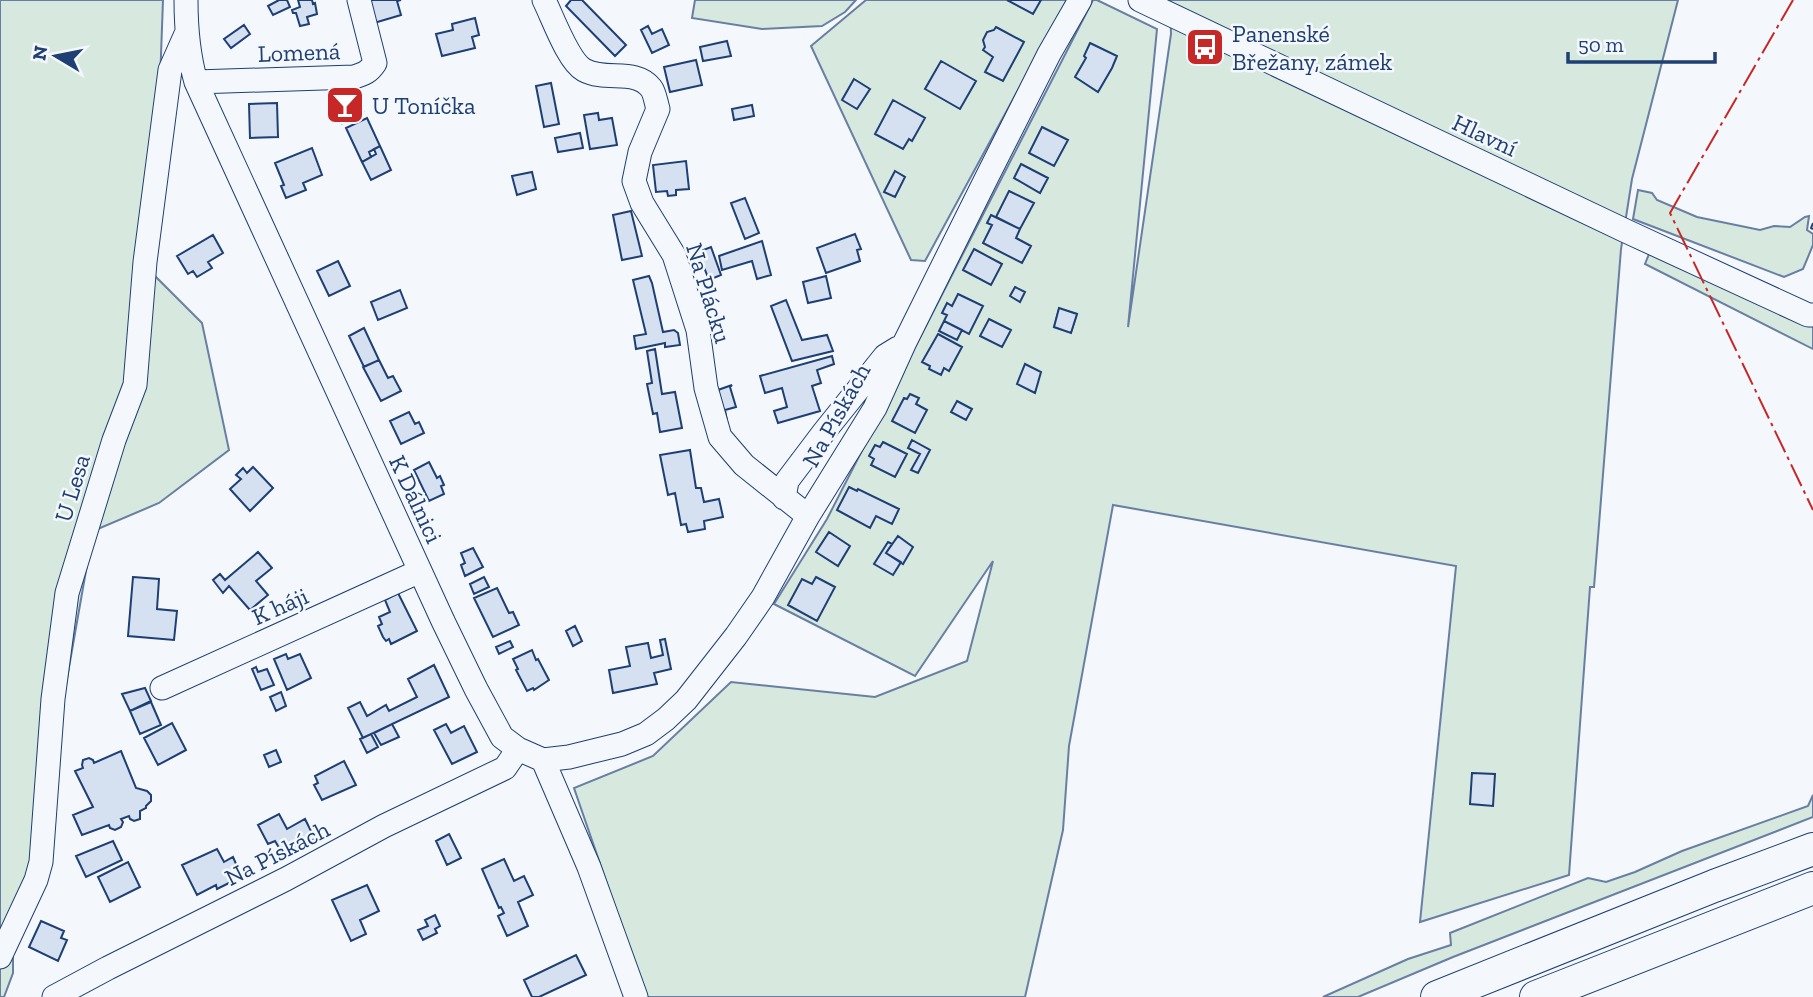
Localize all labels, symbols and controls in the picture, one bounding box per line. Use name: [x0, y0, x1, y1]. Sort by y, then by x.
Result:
place label: Panenské Břežany, zámek: [1232, 19, 1393, 76]
north arrow: [21, 21, 91, 91]
scale bar: [1568, 21, 1715, 65]
bus stop icon: Panenské Břežany, zámek: [1184, 26, 1226, 68]
text: 50 m: [1578, 32, 1624, 57]
street label: Lomená: [257, 36, 341, 68]
text: N: [27, 44, 52, 62]
bar icon: U Toníčka: [324, 84, 366, 126]
place label: U Toníčka: [372, 91, 476, 120]
street label: Hlavní: [1448, 107, 1522, 163]
street label: Na Plácku: [680, 240, 738, 347]
street label: Na Pískách: [796, 358, 877, 472]
street label: U Lesa: [48, 450, 96, 525]
street label: K Dálnici: [383, 450, 449, 548]
street label: K háji: [247, 581, 313, 631]
street label: Na Pískách: [220, 814, 335, 892]

